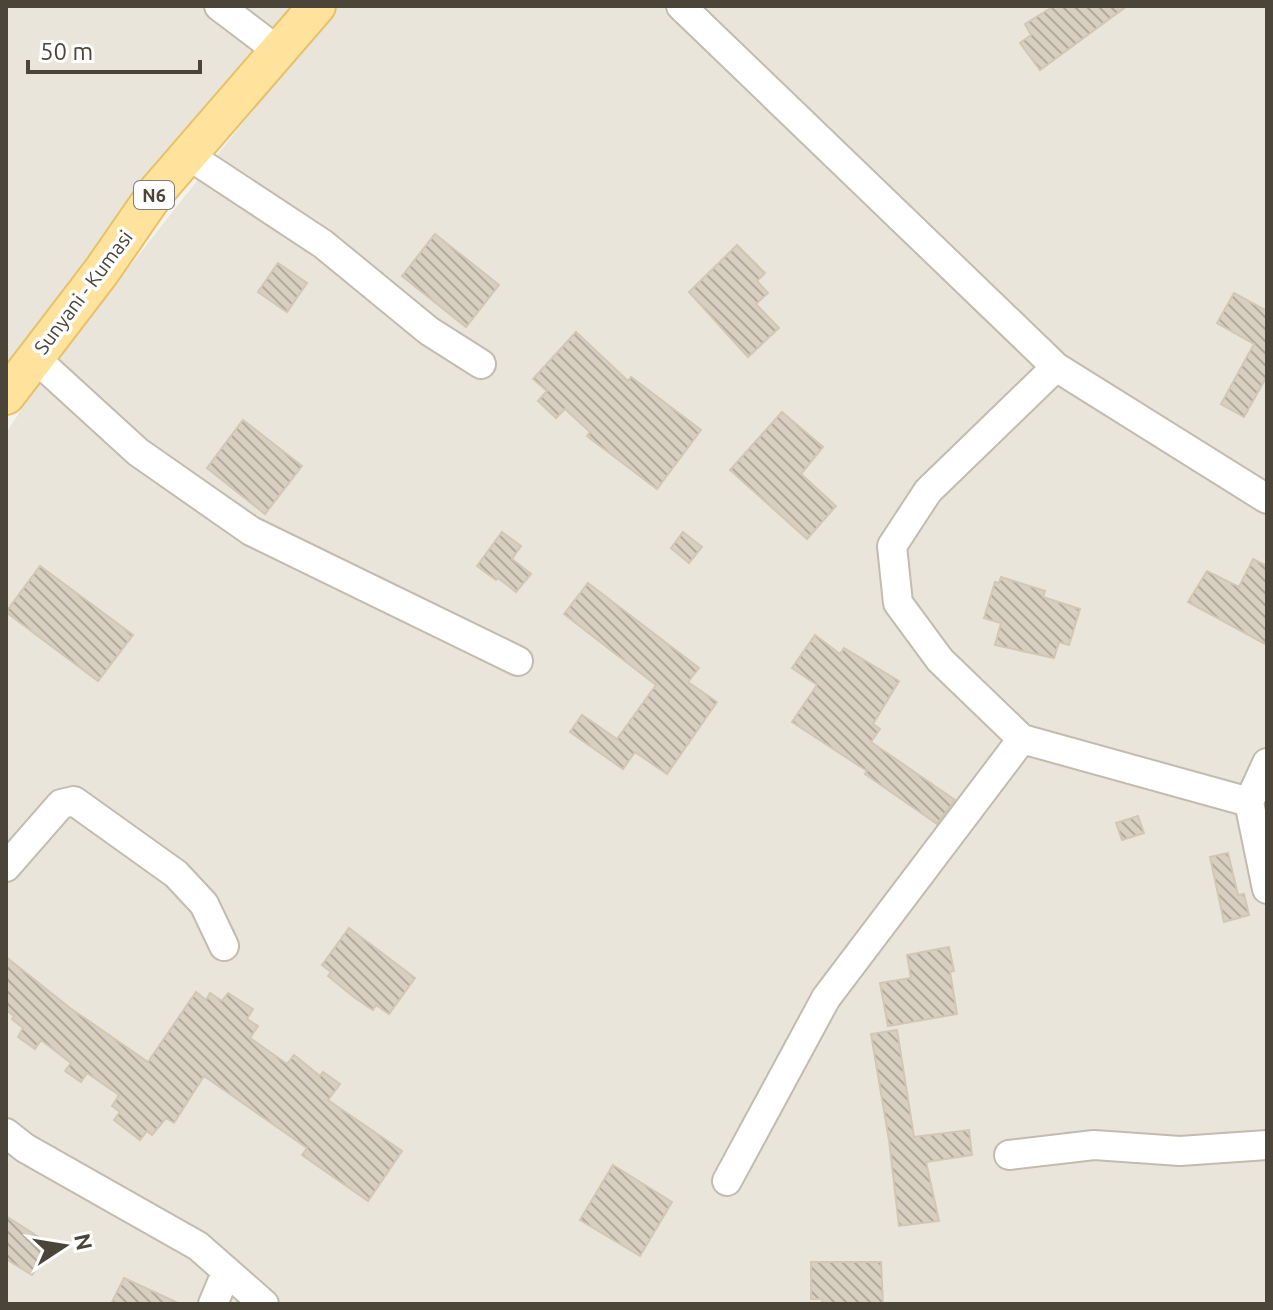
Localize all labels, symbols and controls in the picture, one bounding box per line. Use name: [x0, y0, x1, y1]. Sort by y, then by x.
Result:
scale bar: [28, 24, 200, 74]
text: 50 m: [40, 38, 93, 65]
road number: N6: [134, 181, 174, 209]
street label: Sunyani - Kumasi: [29, 226, 137, 358]
north arrow: [24, 1206, 104, 1286]
text: N: [70, 1231, 98, 1252]

